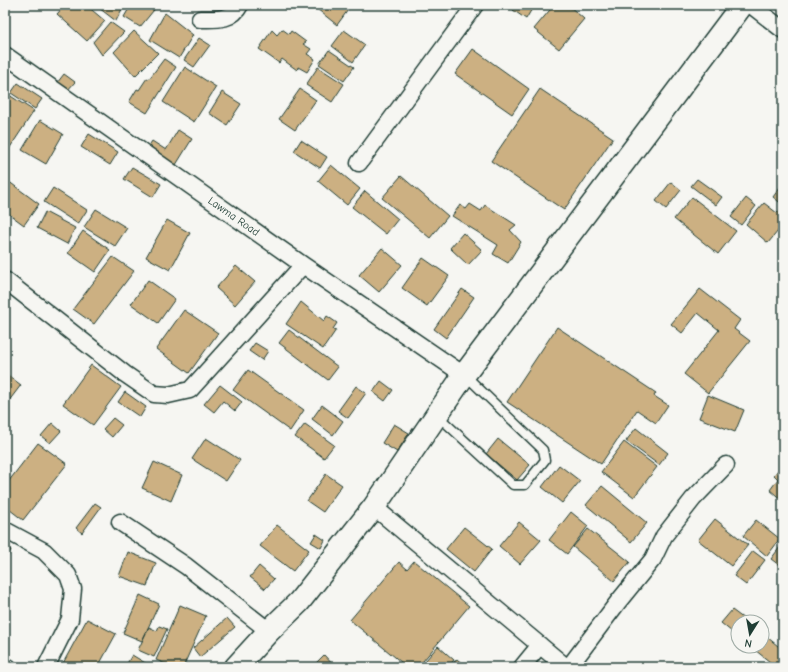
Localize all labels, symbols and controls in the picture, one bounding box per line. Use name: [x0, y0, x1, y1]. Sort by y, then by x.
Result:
street label: Lawma Road: [206, 194, 262, 239]
north arrow: [730, 614, 770, 654]
text: N: [743, 636, 753, 650]

